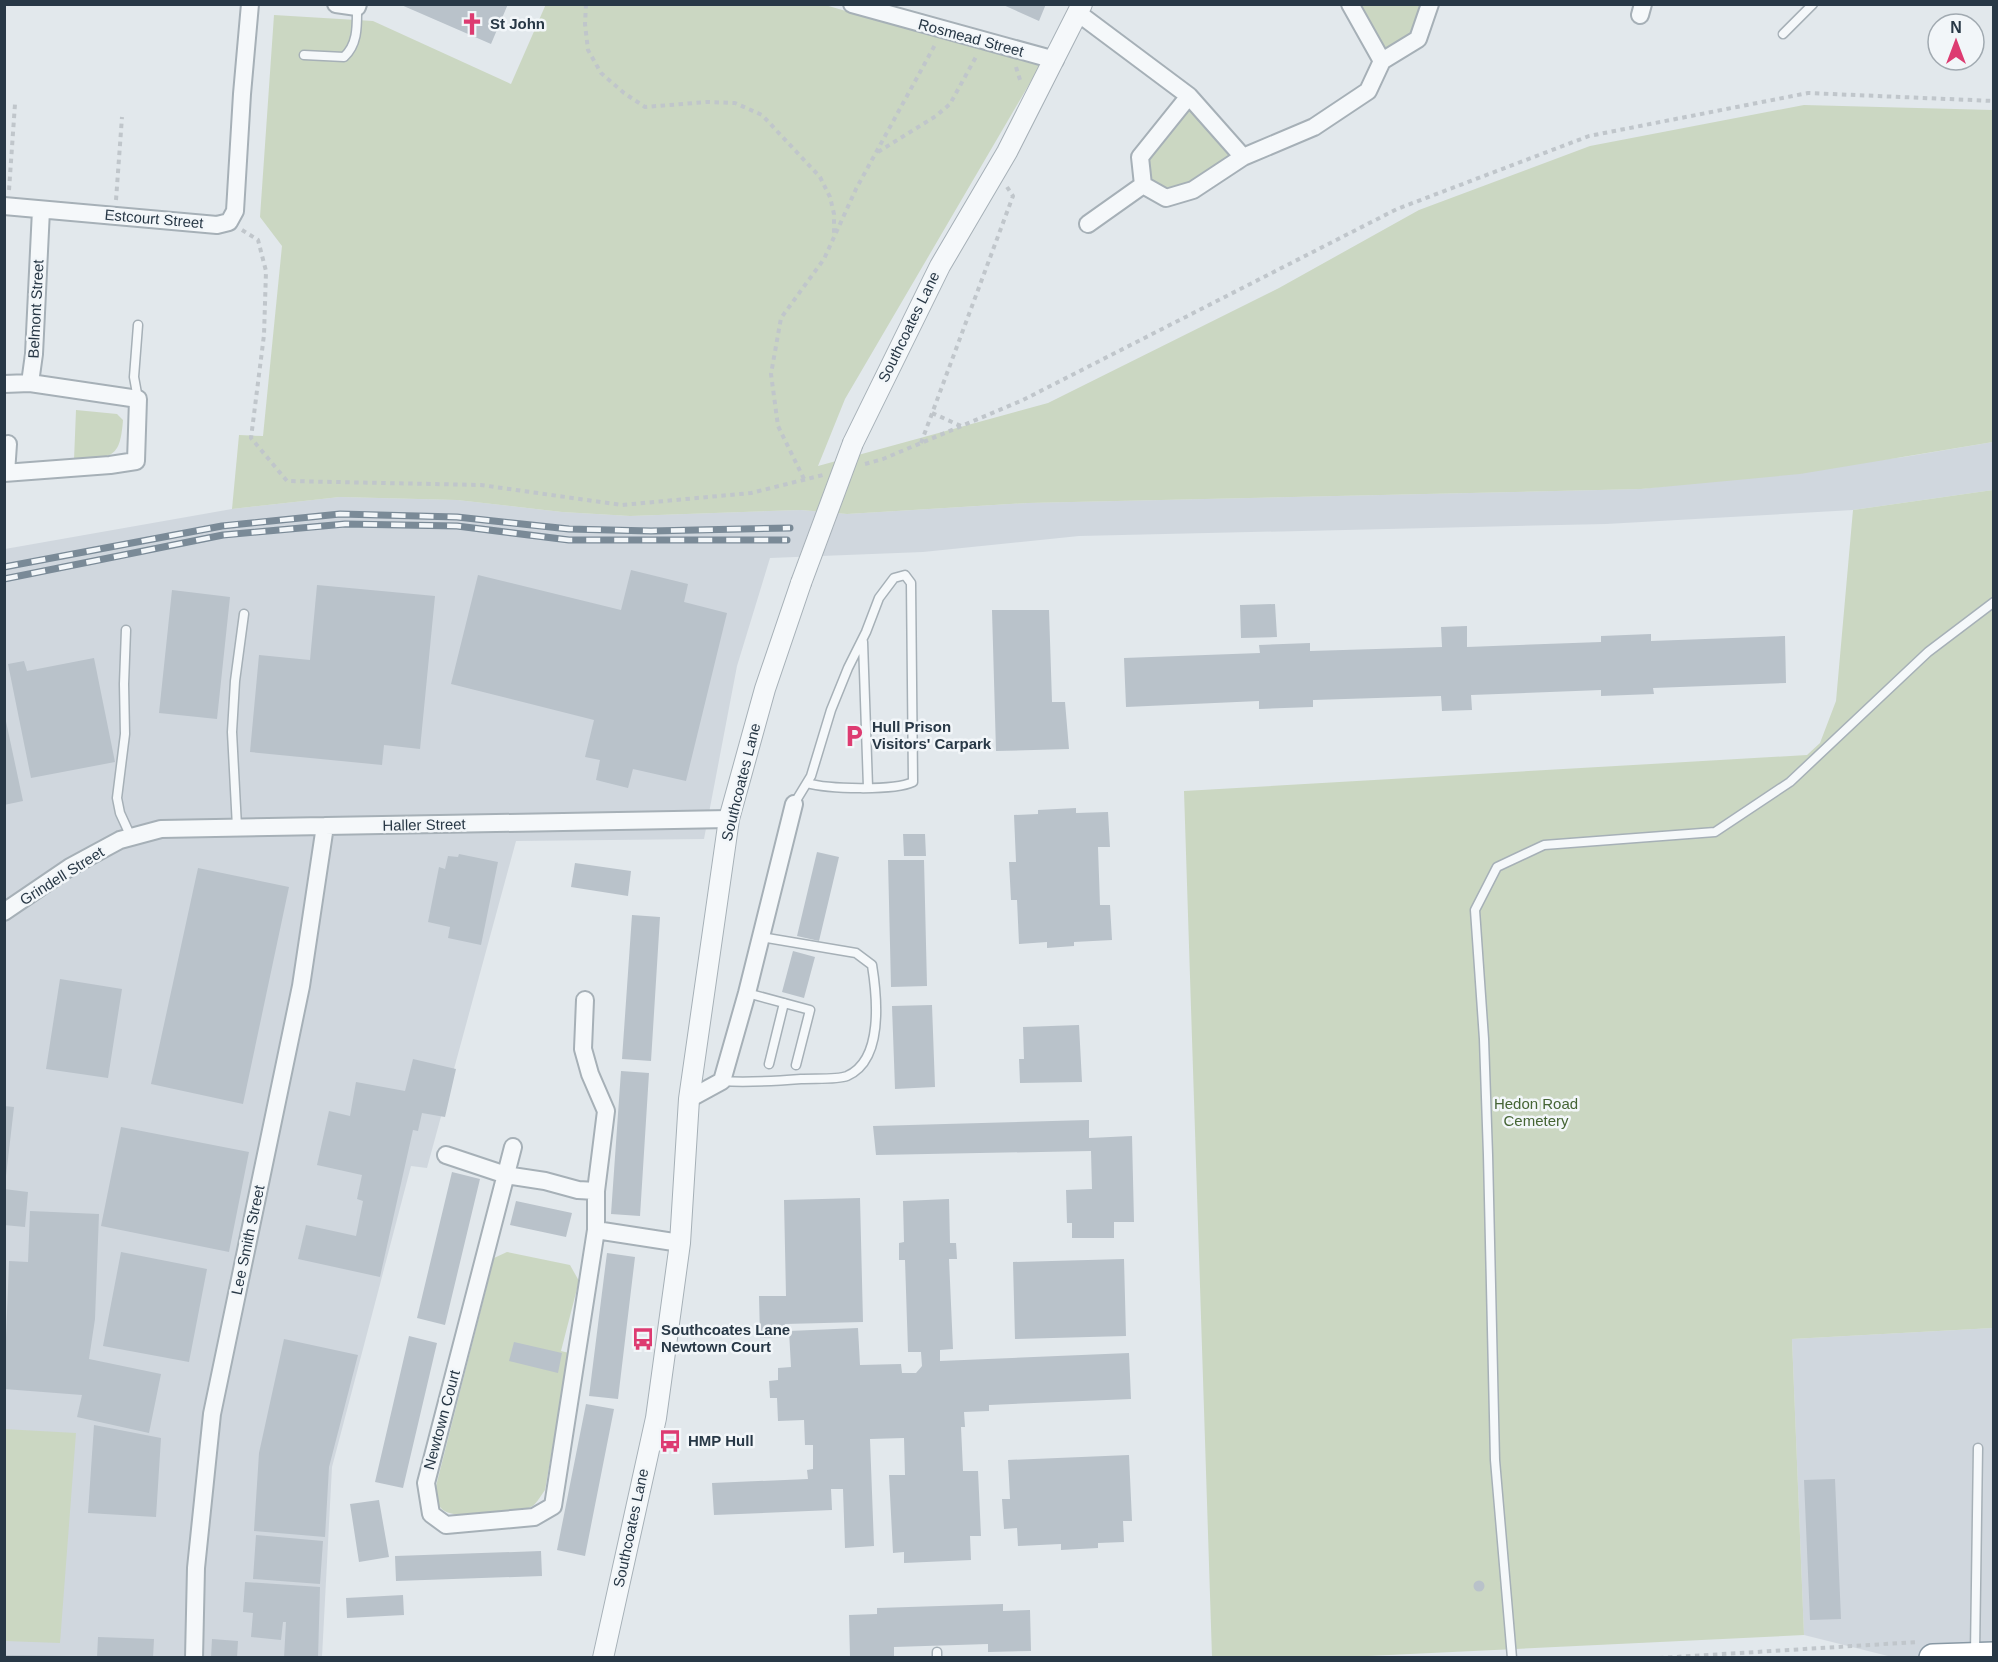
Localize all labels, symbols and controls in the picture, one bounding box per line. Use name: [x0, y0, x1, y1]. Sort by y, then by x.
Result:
church icon: St John: [459, 11, 485, 37]
north arrow: [1926, 12, 1986, 72]
place label: St John: [490, 15, 545, 32]
street label: Rosmead Street: [917, 15, 1026, 60]
text: N: [1950, 19, 1962, 36]
street label: Estcourt Street: [104, 206, 205, 231]
street label: Belmont Street: [24, 258, 47, 359]
street label: Southcoates Lane: [874, 269, 943, 385]
place label: Hull Prison Visitors' Carpark: [872, 718, 992, 752]
street label: Southcoates Lane: [718, 721, 763, 843]
parking icon: Hull Prison Visitors' Carpark: [841, 723, 867, 749]
street label: Haller Street: [382, 815, 467, 834]
street label: Grindell Street: [17, 843, 108, 908]
park label: Hedon Road Cemetery: [1494, 1095, 1578, 1129]
street label: Lee Smith Street: [228, 1183, 268, 1296]
place label: Southcoates Lane Newtown Court: [661, 1321, 790, 1355]
bus stop icon: Southcoates Lane Newtown Court: [630, 1326, 656, 1352]
street label: Newtown Court: [420, 1367, 463, 1472]
bus stop icon: HMP Hull: [657, 1428, 683, 1454]
place label: HMP Hull: [688, 1432, 754, 1449]
street label: Southcoates Lane: [610, 1467, 651, 1589]

